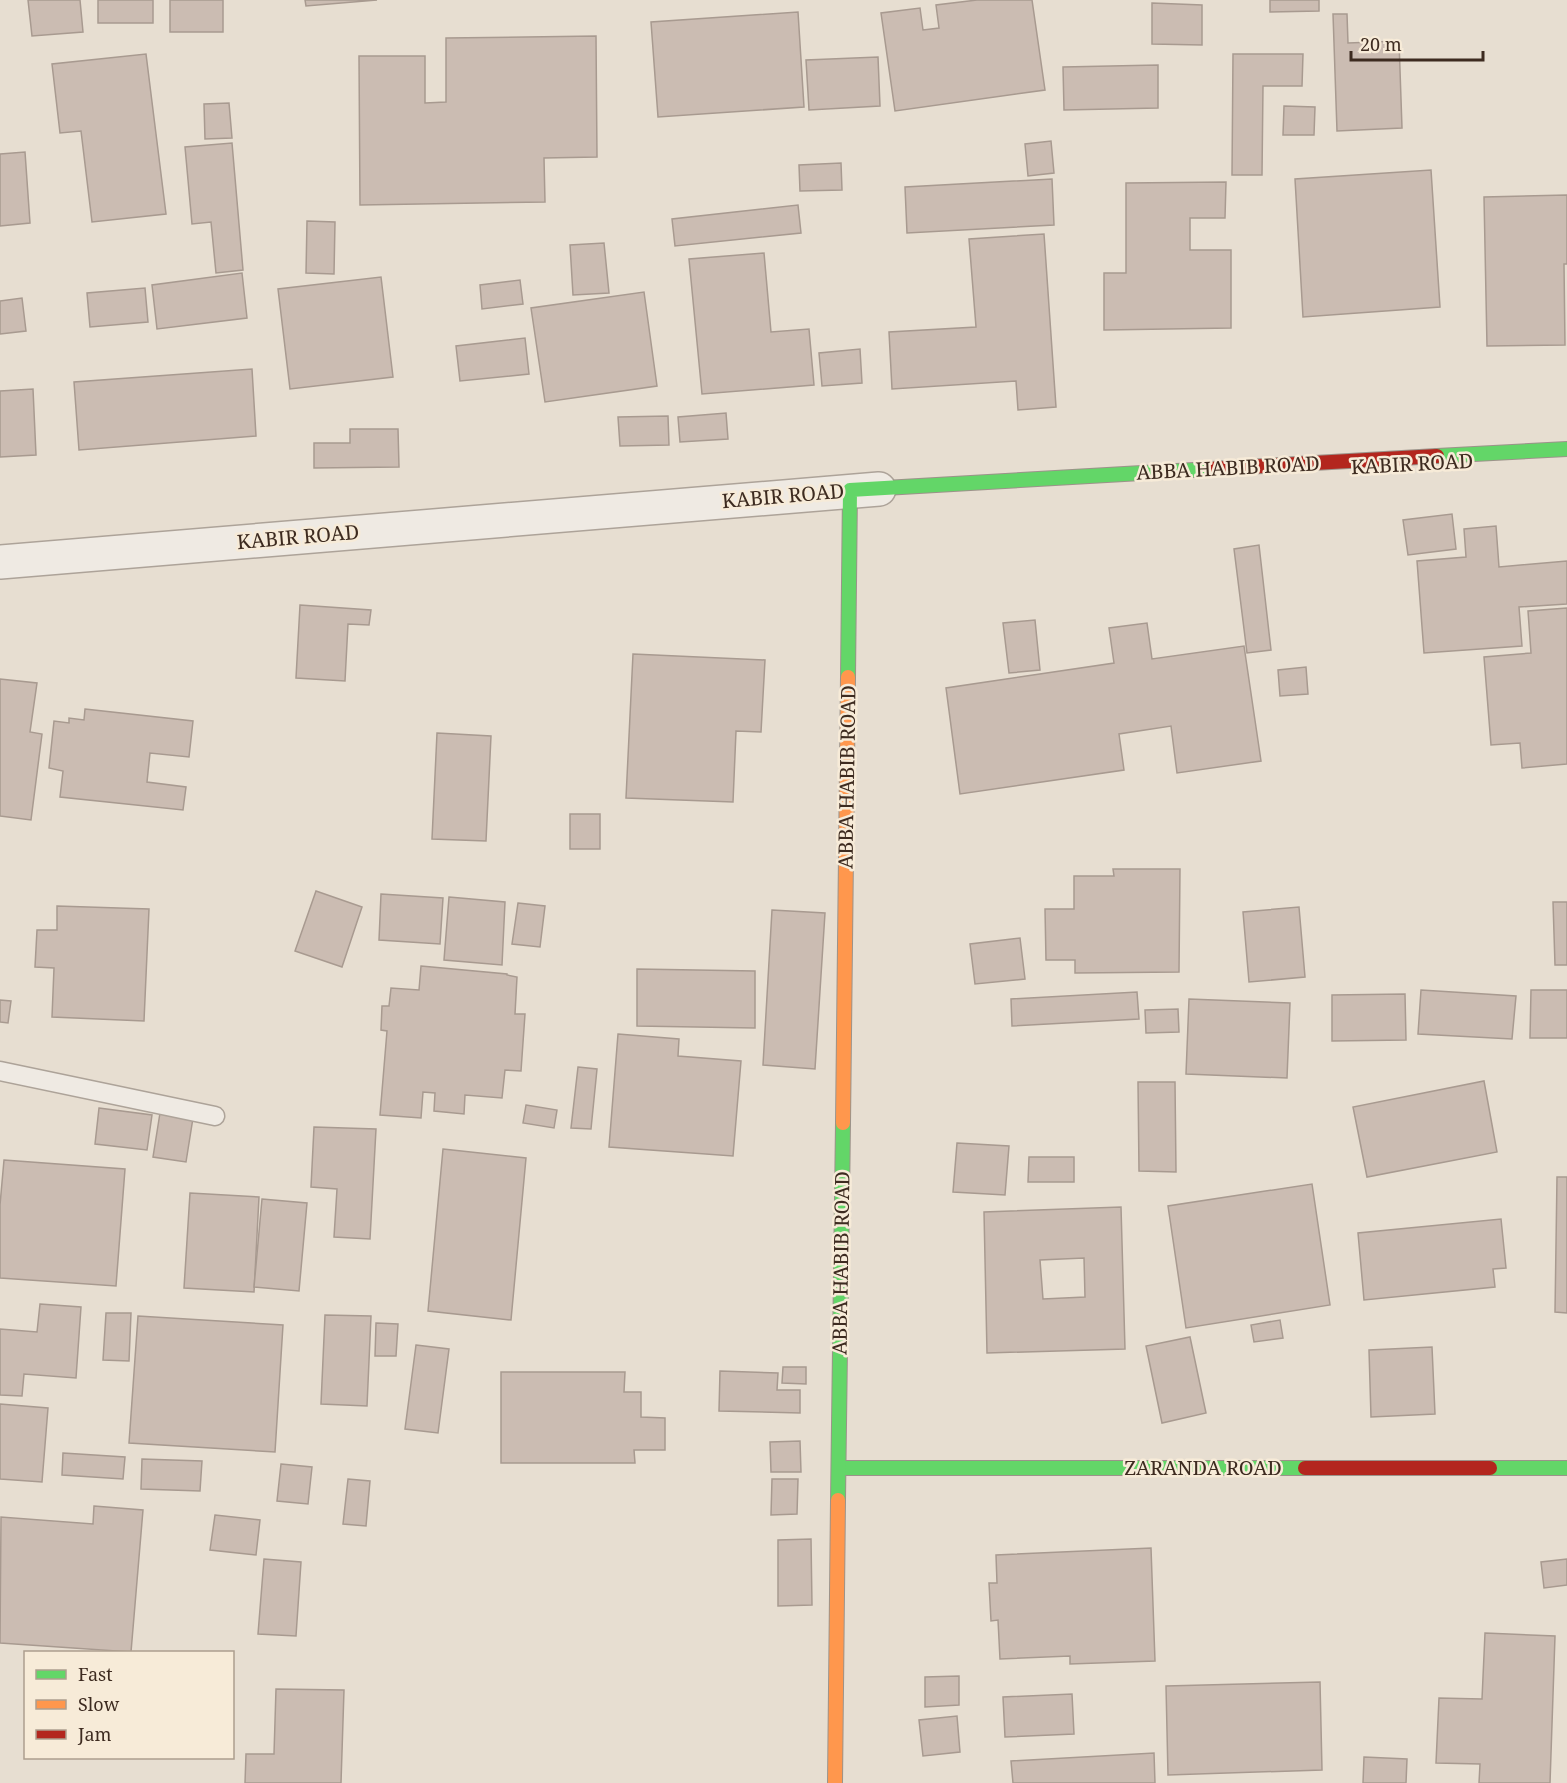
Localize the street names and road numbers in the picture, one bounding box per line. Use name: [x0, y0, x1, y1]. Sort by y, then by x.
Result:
street label: KABIR ROAD: [1350, 447, 1474, 480]
street label: ABBA HABIB ROAD: [1136, 449, 1320, 486]
street label: KABIR ROAD: [721, 477, 845, 514]
street label: KABIR ROAD: [236, 518, 360, 555]
street label: ABBA HABIB ROAD: [831, 685, 862, 869]
street label: ABBA HABIB ROAD: [825, 1171, 856, 1355]
street label: ZARANDA ROAD: [1124, 1454, 1282, 1481]

